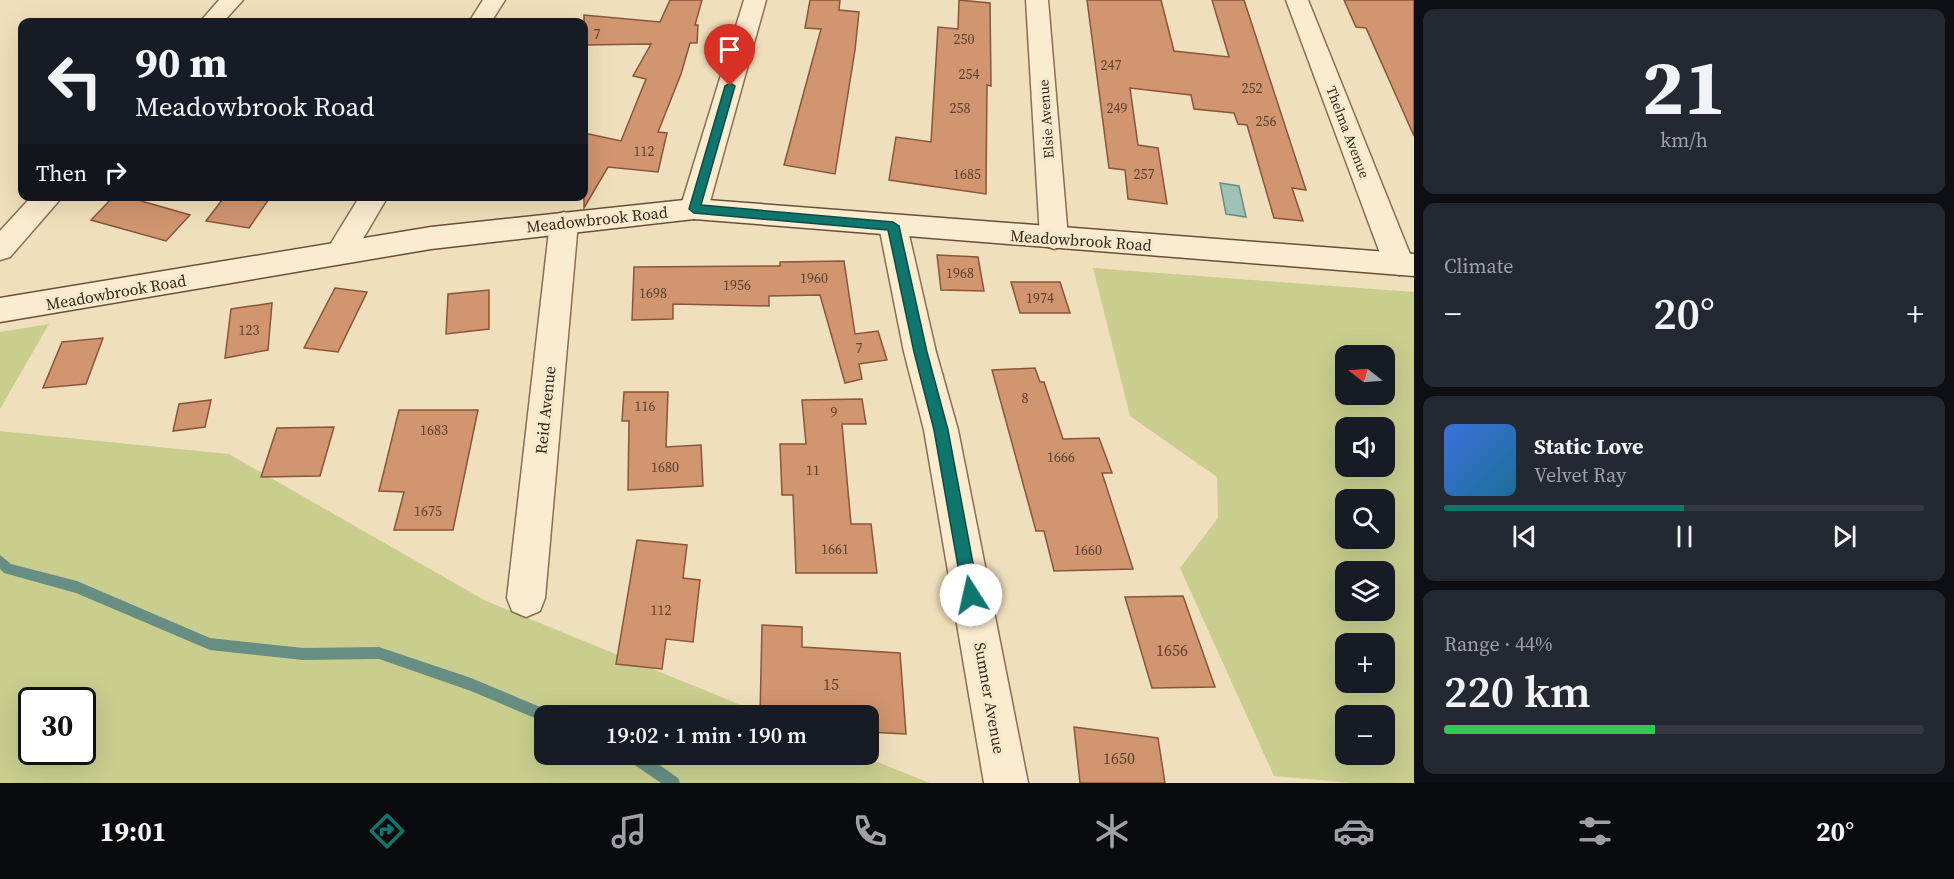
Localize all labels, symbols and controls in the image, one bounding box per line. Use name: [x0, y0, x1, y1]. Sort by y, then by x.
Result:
house number: 7: [594, 24, 601, 44]
pin: [704, 24, 755, 86]
house number: 250: [954, 29, 975, 49]
text: 90 m: [135, 33, 228, 91]
icon: arrive: [713, 33, 746, 66]
text: 21: [1642, 33, 1726, 140]
icon: left: [36, 42, 114, 120]
house number: 247: [1101, 55, 1122, 75]
house number: 254: [959, 64, 980, 84]
house number: 252: [1242, 78, 1263, 98]
street label: Elsie Avenue: [1033, 79, 1059, 159]
street label: Thelma Avenue: [1321, 83, 1375, 181]
text: Meadowbrook Road: [135, 88, 375, 125]
house number: 258: [950, 98, 971, 118]
house number: 249: [1107, 98, 1128, 118]
house number: 256: [1256, 111, 1277, 131]
text: km/h: [1660, 126, 1708, 154]
house number: 112: [634, 141, 655, 161]
icon: right: [99, 156, 132, 189]
text: Then: [36, 158, 87, 188]
house number: 1685: [953, 164, 981, 184]
house number: 257: [1134, 164, 1155, 184]
street label: Meadowbrook Road: [525, 201, 669, 237]
street label: Meadowbrook Road: [1009, 224, 1153, 256]
text: Climate: [1444, 252, 1513, 280]
house number: 1968: [946, 263, 974, 283]
house number: 1960: [800, 268, 828, 288]
street label: Meadowbrook Road: [44, 269, 188, 315]
house number: 1956: [723, 275, 751, 295]
text: 20°: [1653, 282, 1715, 344]
house number: 1698: [639, 283, 667, 303]
house number: 1974: [1026, 288, 1054, 308]
text: −: [1444, 291, 1462, 336]
text: +: [1907, 291, 1924, 336]
house number: 123: [239, 320, 260, 340]
house number: 7: [856, 338, 863, 358]
north arrow: [1335, 345, 1395, 405]
map controls: [1335, 345, 1395, 765]
street label: Reid Avenue: [529, 365, 561, 455]
house number: 8: [1022, 388, 1029, 408]
house number: 116: [635, 396, 656, 416]
house number: 9: [831, 402, 838, 422]
button: sound: [1335, 417, 1395, 477]
house number: 1683: [420, 420, 448, 440]
text: Static Love: [1534, 431, 1644, 461]
house number: 1666: [1047, 447, 1075, 467]
house number: 1680: [651, 457, 679, 477]
house number: 11: [806, 460, 820, 480]
text: Velvet Ray: [1534, 461, 1626, 489]
button: search: [1335, 489, 1395, 549]
house number: 1675: [414, 501, 442, 521]
icon: previous: [1508, 520, 1541, 553]
icon: pause: [1668, 520, 1701, 553]
icon: next: [1828, 520, 1861, 553]
house number: 1661: [821, 539, 849, 559]
house number: 1660: [1074, 540, 1102, 560]
button: layers: [1335, 561, 1395, 621]
position arrow: [939, 563, 1003, 627]
house number: 112: [651, 600, 672, 620]
text: Range · 44%: [1444, 630, 1553, 658]
button: +: [1335, 633, 1395, 693]
house number: 1656: [1156, 639, 1188, 661]
street label: Sumner Avenue: [969, 641, 1011, 755]
text: 220 km: [1444, 660, 1591, 722]
house number: 15: [823, 673, 839, 695]
speed limit sign: 30: [18, 687, 96, 765]
button: −: [1335, 705, 1395, 765]
text: 19:02 · 1 min · 190 m: [606, 720, 807, 750]
house number: 1650: [1103, 747, 1135, 769]
icon: directions: [366, 810, 408, 852]
icon: music: [608, 810, 650, 852]
icon: phone: [849, 810, 891, 852]
icon: climate: [1091, 810, 1133, 852]
icon: car: [1333, 810, 1375, 852]
icon: filters: [1574, 810, 1616, 852]
text: 19:01: [100, 813, 166, 850]
text: 20°: [1816, 813, 1854, 850]

